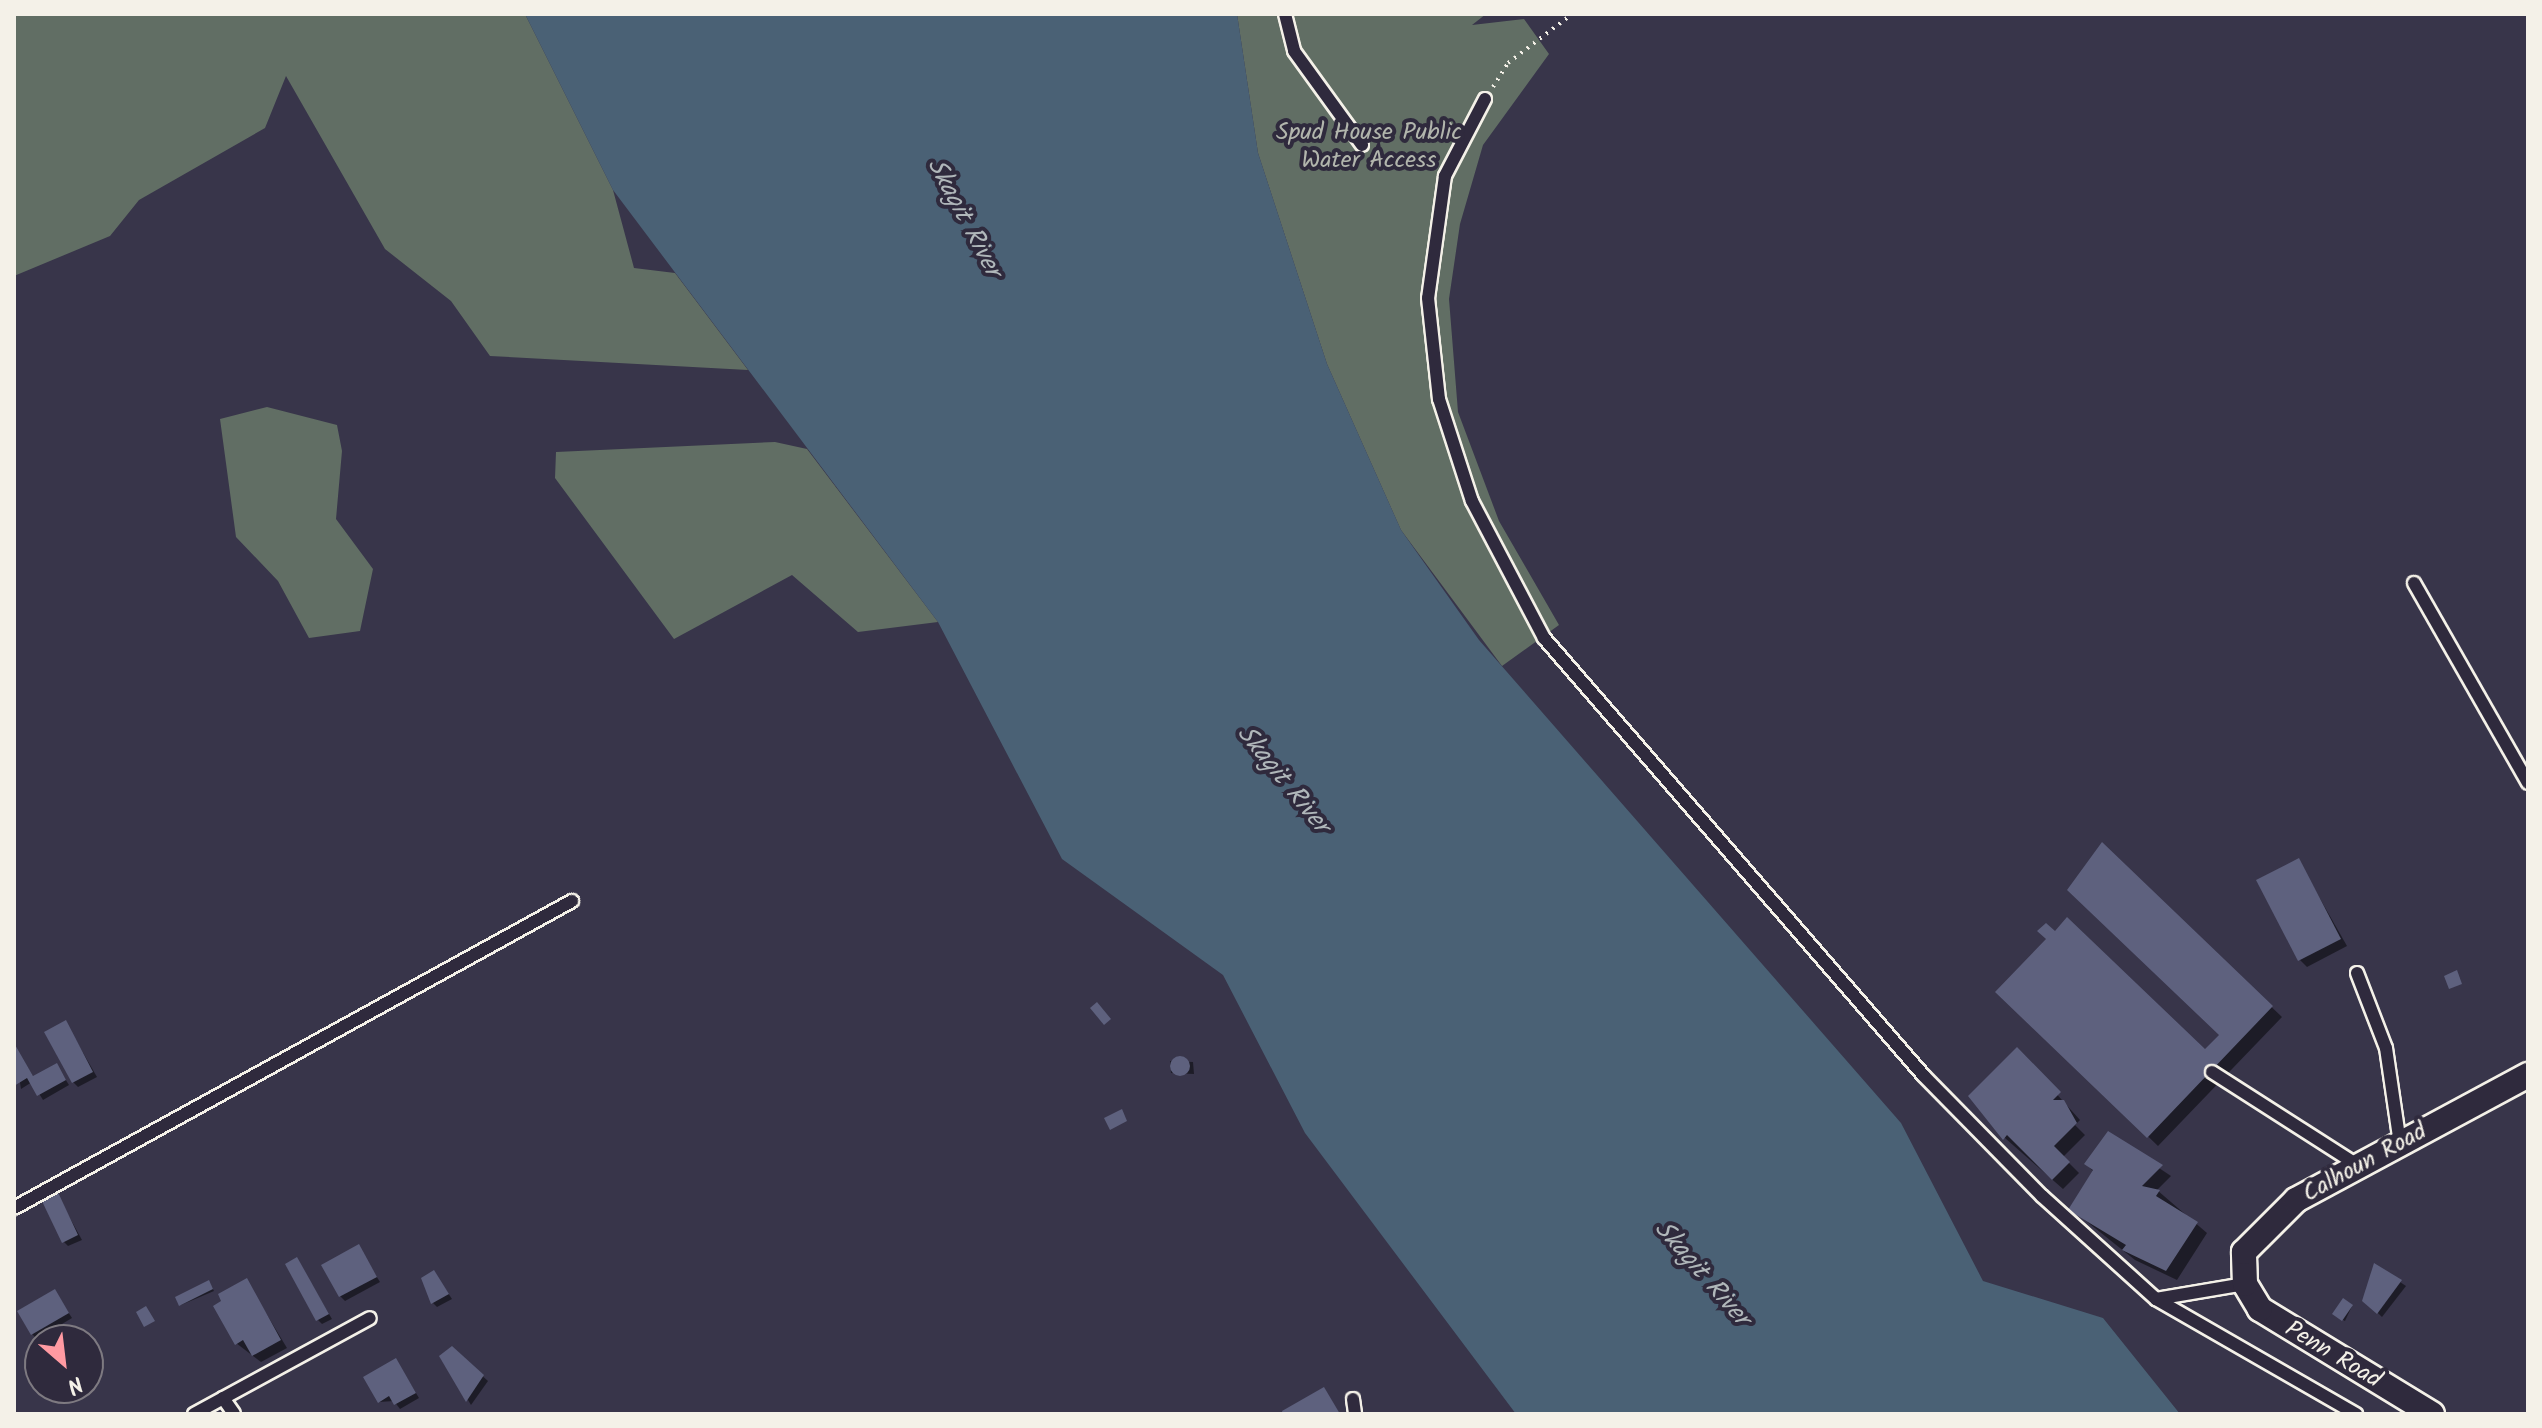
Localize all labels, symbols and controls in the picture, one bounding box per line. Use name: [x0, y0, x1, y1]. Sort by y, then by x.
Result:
park label: Spud House Public Water Access: [1276, 119, 1462, 175]
water label: Skagit River: [919, 153, 1007, 283]
water label: Skagit River: [1229, 720, 1335, 840]
street label: Calhoun Road: [2298, 1117, 2432, 1209]
water label: Skagit River: [1647, 1215, 1755, 1333]
street label: Penn Road: [2280, 1315, 2386, 1395]
north arrow: [24, 1324, 104, 1404]
text: N: [60, 1365, 89, 1403]

